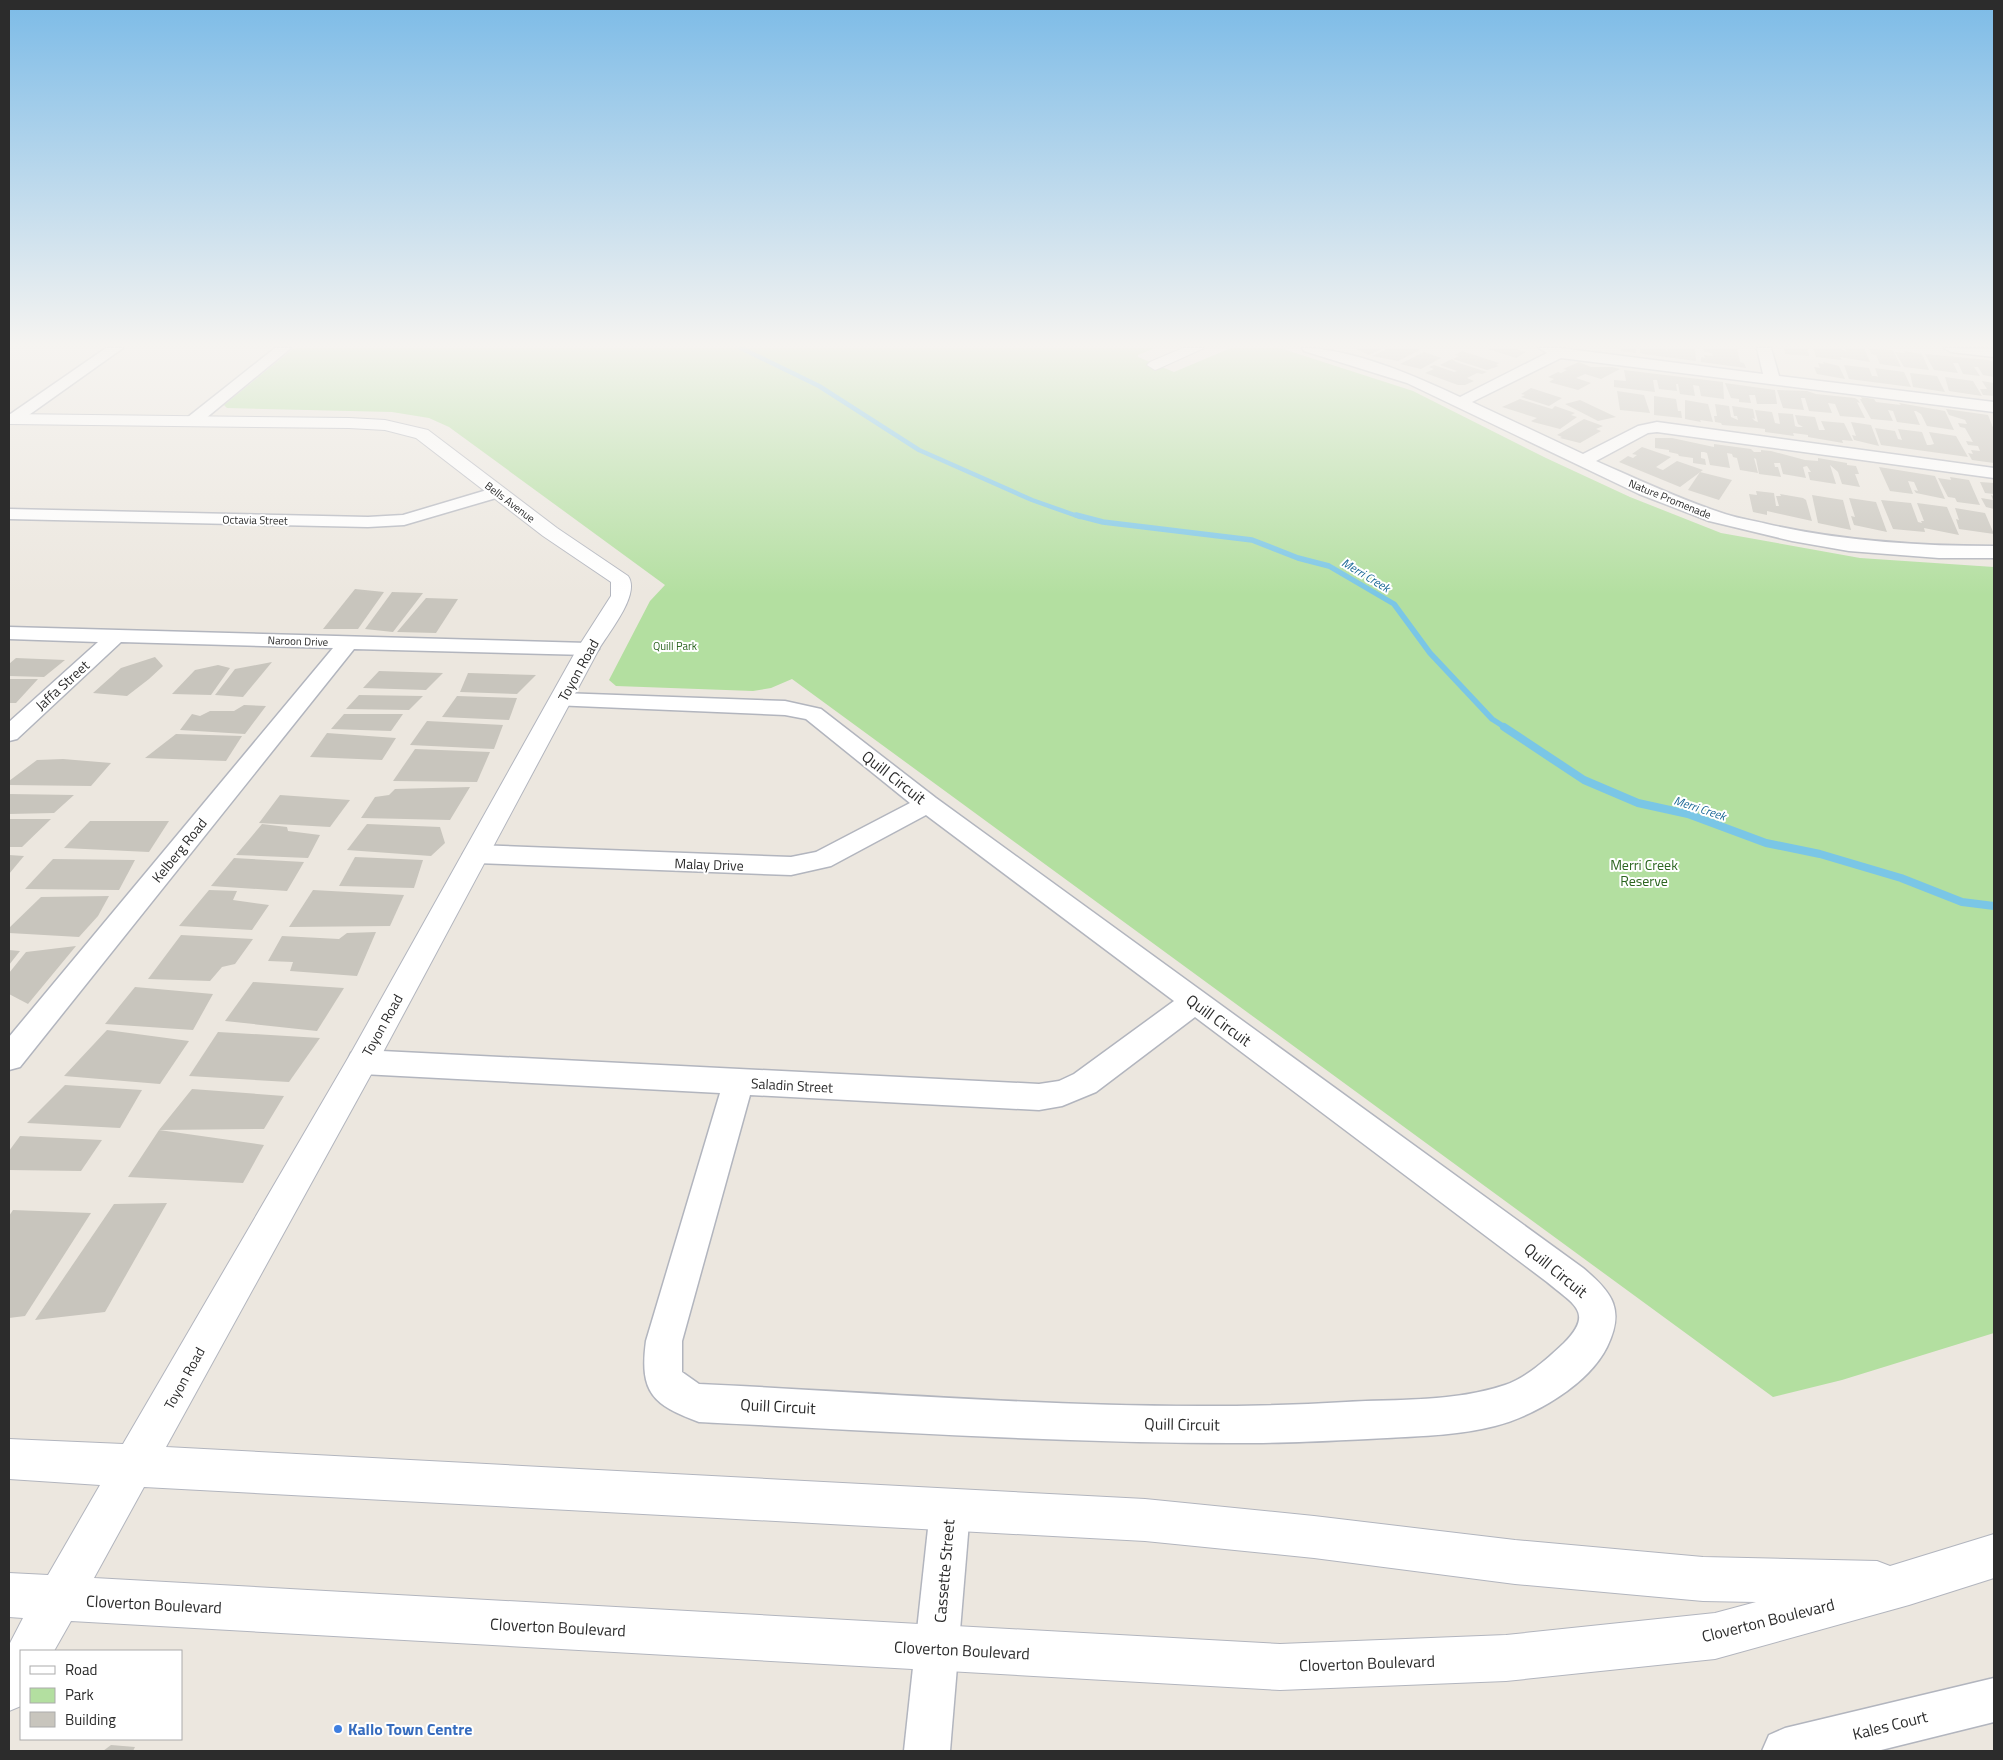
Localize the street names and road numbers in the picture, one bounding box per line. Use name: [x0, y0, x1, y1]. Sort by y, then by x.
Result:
street label: Nature Promenade: [1626, 475, 1714, 523]
street label: Bells Avenue: [481, 478, 539, 527]
street label: Octavia Street: [222, 511, 288, 529]
street label: Naroon Drive: [267, 632, 329, 650]
street label: Toyon Road: [552, 635, 604, 705]
street label: Jaffa Street: [30, 655, 94, 715]
street label: Quill Circuit: [857, 744, 931, 810]
street label: Kelberg Road: [146, 813, 212, 887]
street label: Malay Drive: [674, 852, 744, 876]
street label: Quill Circuit: [1181, 988, 1257, 1052]
street label: Toyon Road: [356, 990, 408, 1060]
street label: Saladin Street: [750, 1072, 834, 1098]
street label: Quill Circuit: [1519, 1237, 1593, 1303]
street label: Toyon Road: [158, 1343, 210, 1413]
street label: Quill Circuit: [740, 1392, 817, 1420]
street label: Quill Circuit: [1144, 1411, 1220, 1437]
street label: Cassette Street: [928, 1518, 961, 1624]
street label: Cloverton Boulevard: [86, 1588, 222, 1620]
street label: Cloverton Boulevard: [1699, 1592, 1837, 1648]
street label: Cloverton Boulevard: [490, 1611, 626, 1643]
street label: Cloverton Boulevard: [894, 1634, 1030, 1666]
street label: Cloverton Boulevard: [1299, 1649, 1435, 1677]
street label: Kales Court: [1850, 1704, 1930, 1746]

